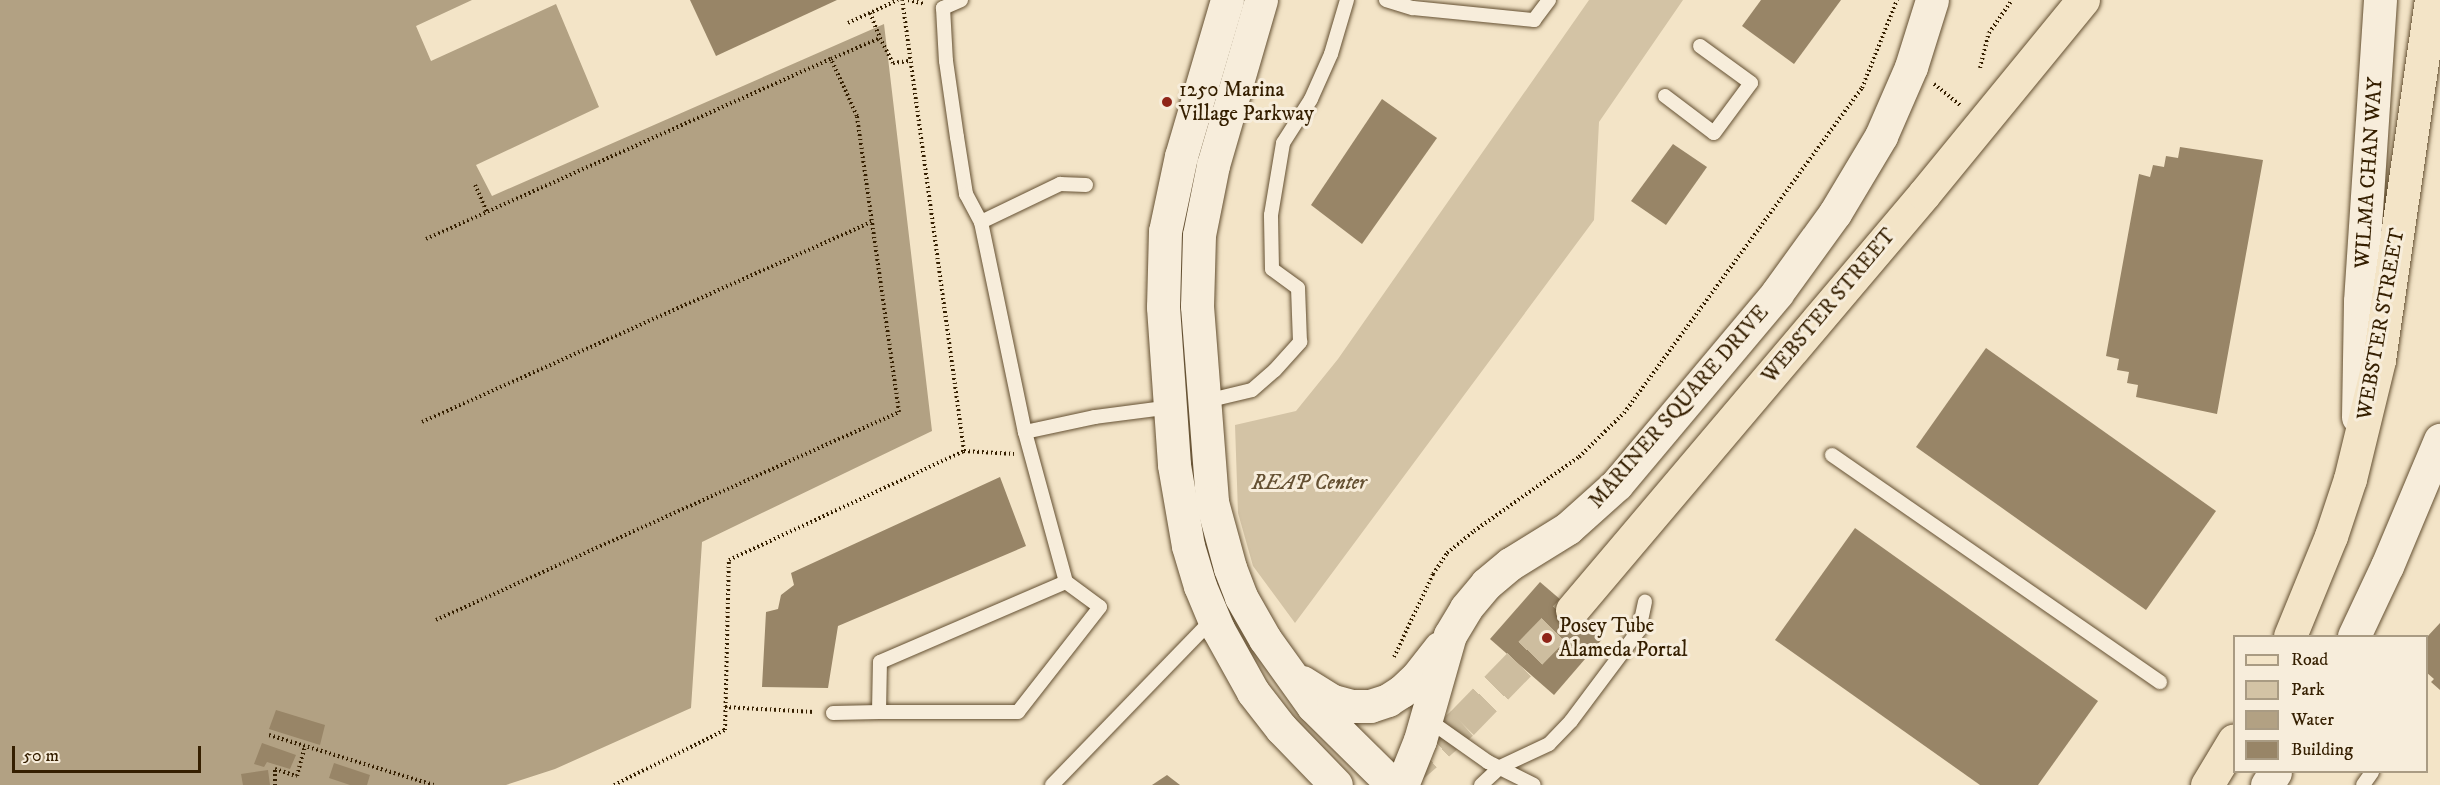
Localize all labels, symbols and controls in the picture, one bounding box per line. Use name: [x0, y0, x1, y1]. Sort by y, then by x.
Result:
place label: 1250 Marina Village Parkway: [1179, 77, 1314, 127]
street label: WILMA CHAN WAY: [2350, 77, 2388, 269]
marker: 1250 Marina Village Parkway: [1160, 95, 1174, 109]
street label: WEBSTER STREET: [1757, 224, 1901, 388]
street label: WEBSTER STREET: [2352, 226, 2410, 422]
street label: MARINER SQUARE DRIVE: [1584, 300, 1774, 514]
park label: REAP Center: [1252, 470, 1366, 496]
place label: Posey Tube Alameda Portal: [1559, 613, 1688, 663]
marker: Posey Tube Alameda Portal: [1540, 631, 1554, 645]
legend: [2233, 635, 2428, 773]
text: Road: [2291, 649, 2328, 671]
text: Park: [2291, 679, 2325, 701]
text: Water: [2291, 709, 2334, 731]
scale bar: [15, 734, 204, 772]
text: Building: [2291, 739, 2353, 761]
text: 50 m: [23, 745, 59, 767]

